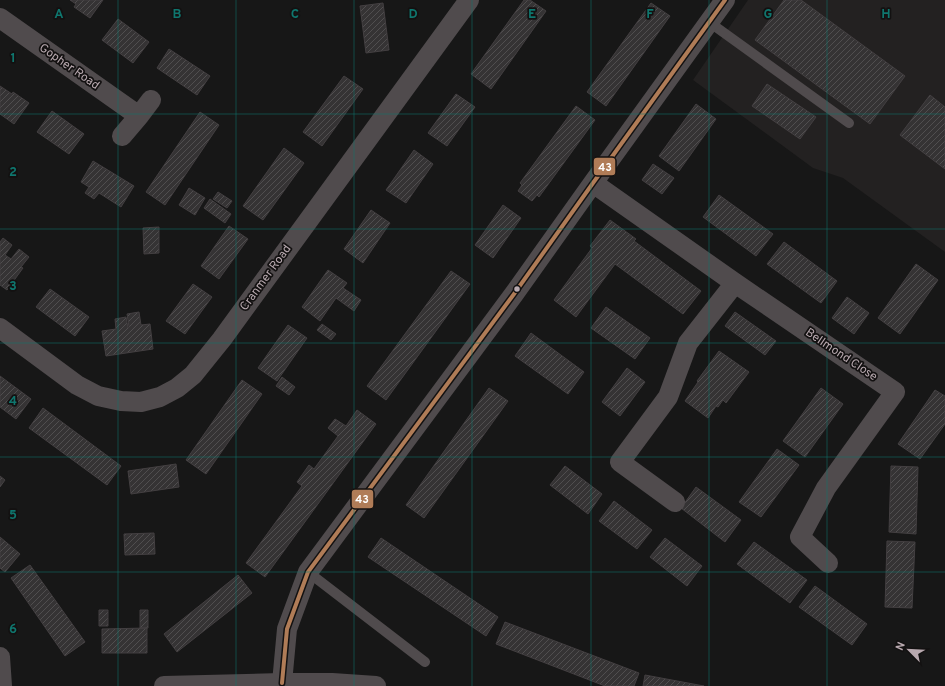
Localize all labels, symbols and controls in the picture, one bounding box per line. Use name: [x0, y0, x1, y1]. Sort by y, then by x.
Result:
text: A: [54, 7, 64, 23]
text: B: [173, 7, 182, 23]
text: C: [291, 7, 299, 23]
text: D: [408, 7, 418, 23]
text: E: [528, 7, 536, 23]
text: F: [646, 7, 654, 23]
text: G: [764, 7, 773, 23]
text: H: [881, 7, 891, 23]
street label: Gopher Road: [36, 40, 102, 94]
text: 1: [10, 51, 16, 67]
line badge: 43: [593, 157, 616, 176]
text: 43: [598, 161, 612, 175]
text: 2: [9, 165, 17, 181]
street label: Cranmer Road: [237, 242, 295, 314]
text: 3: [9, 279, 17, 295]
unlabelled marker: [512, 284, 522, 294]
street label: Bellmond Close: [802, 325, 880, 385]
text: 4: [9, 394, 17, 410]
line badge: 43: [351, 489, 374, 509]
text: 43: [355, 493, 369, 507]
text: 5: [9, 508, 17, 524]
text: 6: [9, 622, 17, 638]
north arrow: [889, 630, 929, 670]
text: N: [893, 640, 909, 653]

